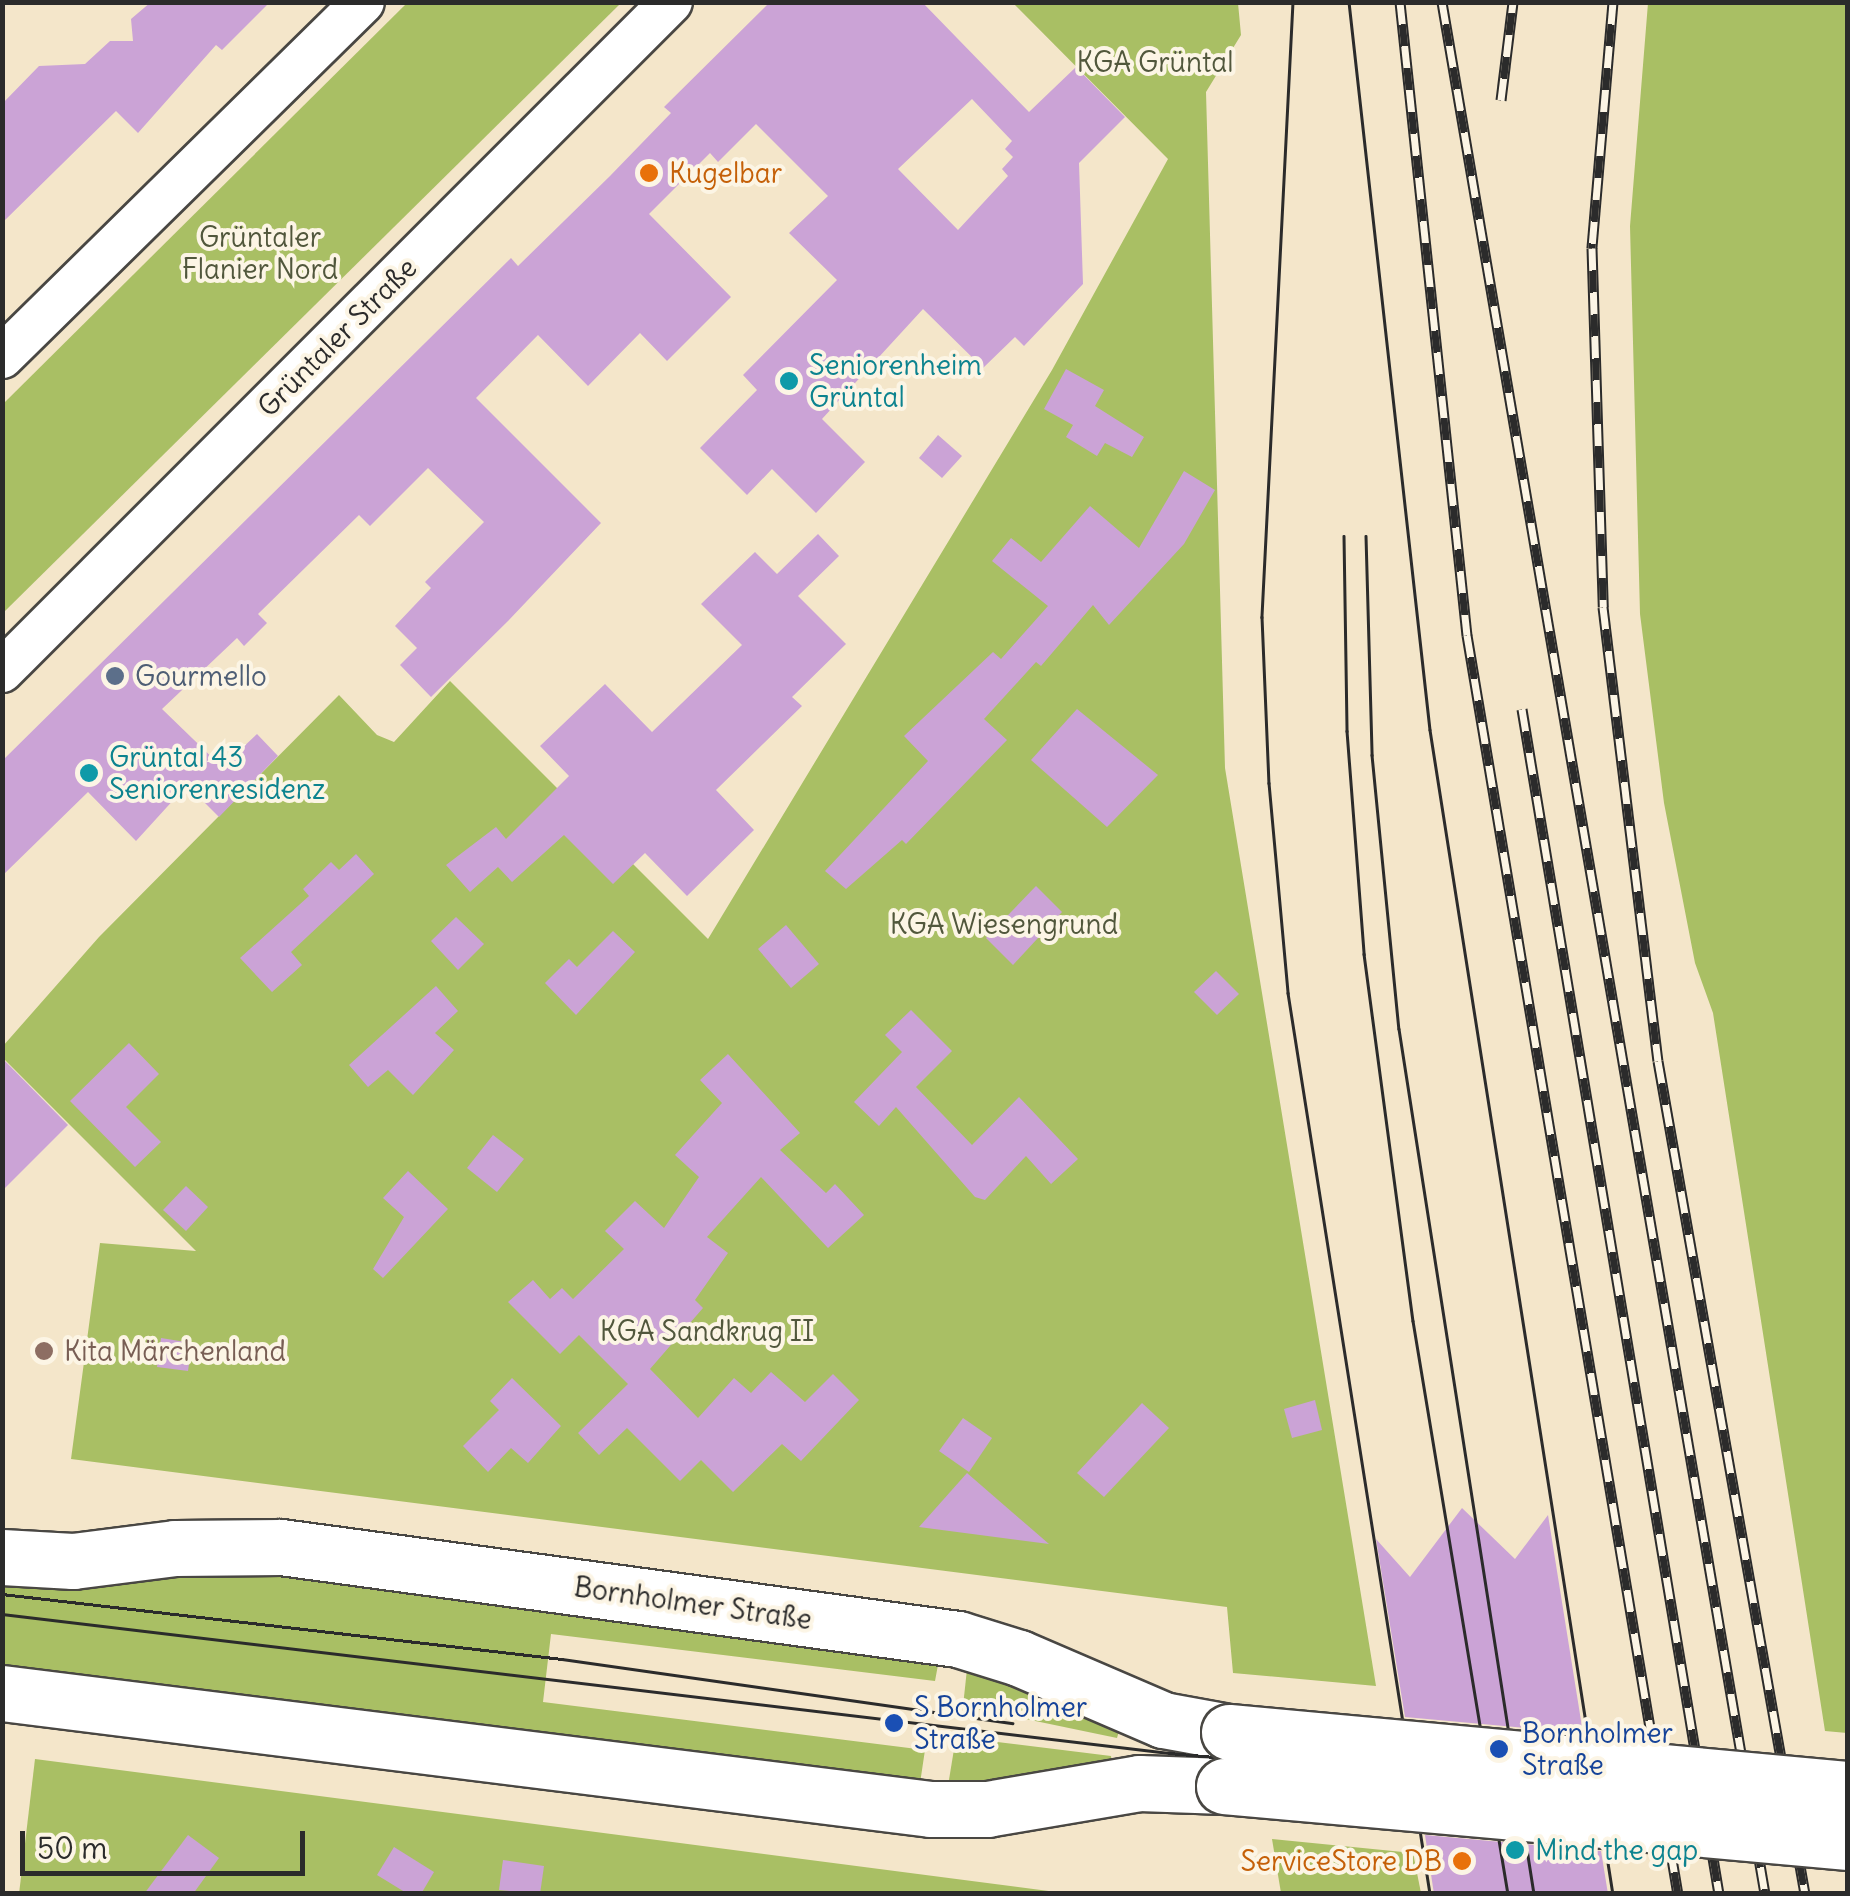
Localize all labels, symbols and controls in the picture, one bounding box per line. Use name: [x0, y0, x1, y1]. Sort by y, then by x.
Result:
park label: KGA Grüntal: [1076, 45, 1234, 79]
place label: Kugelbar: [669, 156, 782, 190]
marker: Kugelbar: [638, 162, 660, 184]
park label: Grüntaler Flanier Nord: [182, 220, 338, 286]
street label: Grüntaler Straße: [251, 251, 423, 423]
place label: Seniorenheim Grüntal: [809, 348, 982, 414]
marker: Seniorenheim Grüntal: [778, 370, 800, 392]
place label: Gourmello: [135, 659, 267, 693]
marker: Gourmello: [104, 665, 126, 687]
place label: Grüntal 43 Seniorenresidenz: [109, 740, 325, 806]
marker: Grüntal 43 Seniorenresidenz: [78, 762, 100, 784]
park label: KGA Wiesengrund: [890, 907, 1118, 941]
park label: KGA Sandkrug II: [600, 1314, 814, 1348]
place label: Kita Märchenland: [64, 1334, 286, 1368]
marker: Kita Märchenland: [33, 1340, 55, 1362]
street label: Bornholmer Straße: [572, 1570, 814, 1636]
place label: S Bornholmer Straße: [914, 1690, 1087, 1756]
marker: S Bornholmer Straße: [883, 1712, 905, 1734]
place label: Bornholmer Straße: [1522, 1716, 1673, 1782]
marker: Bornholmer Straße: [1486, 1736, 1512, 1762]
scale bar: [25, 1811, 310, 1873]
text: 50 m: [37, 1829, 107, 1867]
place label: Mind the gap: [1535, 1833, 1698, 1867]
marker: Mind the gap: [1504, 1839, 1526, 1861]
place label: ServiceStore DB: [1240, 1844, 1442, 1878]
marker: ServiceStore DB: [1451, 1850, 1473, 1872]

